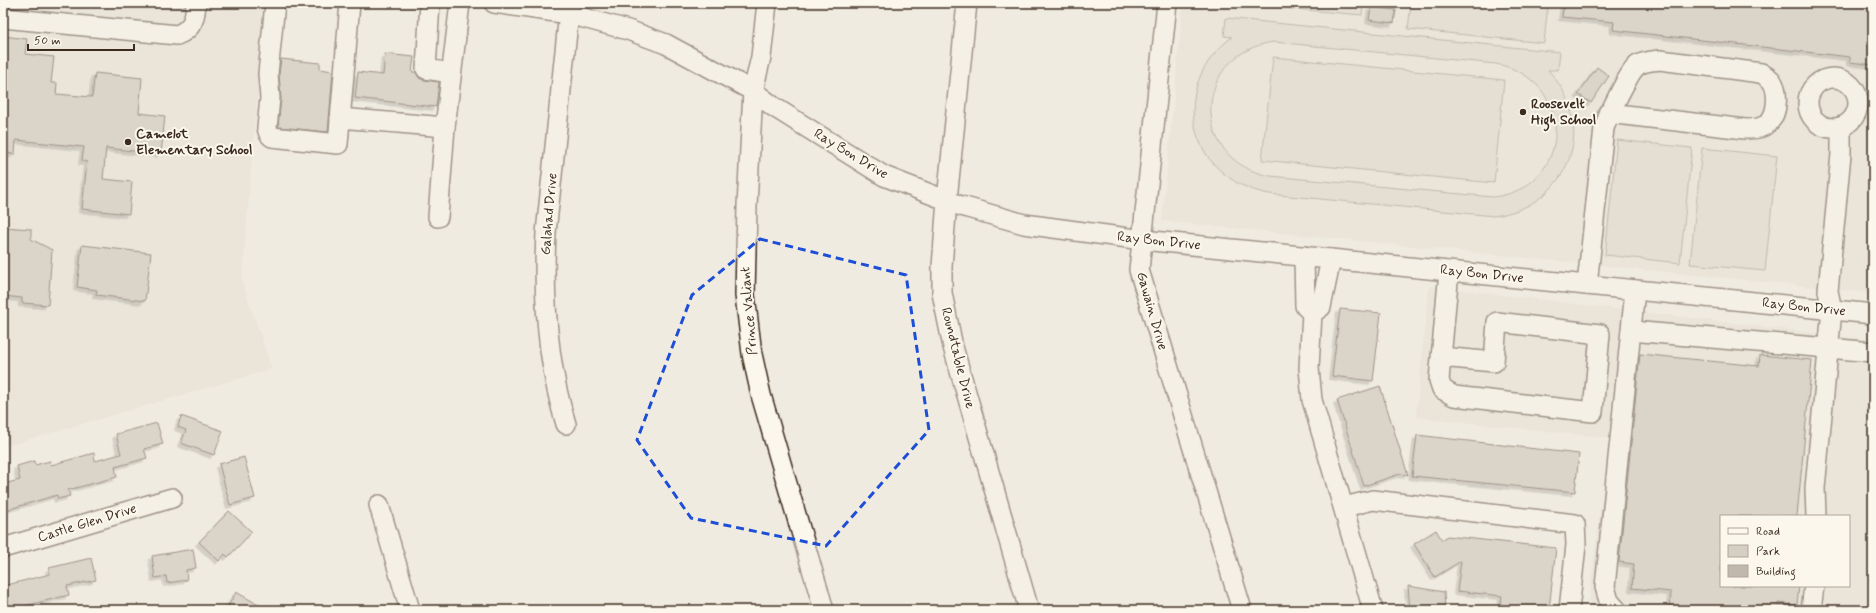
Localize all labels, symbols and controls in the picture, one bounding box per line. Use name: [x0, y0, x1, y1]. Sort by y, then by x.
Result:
scale bar: [28, 26, 134, 52]
text: 50 m: [34, 33, 61, 49]
place label: Roosevelt High School: [1531, 95, 1596, 132]
marker: Roosevelt High School: [1518, 107, 1528, 117]
place label: Camelot Elementary School: [136, 125, 252, 159]
street label: Ray Bon Drive: [810, 125, 892, 183]
marker: Camelot Elementary School: [123, 137, 133, 147]
street label: Galahad Drive: [536, 172, 562, 256]
street label: Ray Bon Drive: [1116, 228, 1202, 254]
street label: Ray Bon Drive: [1439, 261, 1525, 287]
street label: Prince Valiant: [736, 266, 762, 356]
street label: Gawain Drive: [1132, 270, 1172, 352]
street label: Ray Bon Drive: [1761, 294, 1847, 320]
street label: Roundtable Drive: [937, 306, 979, 411]
street label: Castle Glen Drive: [35, 499, 139, 547]
legend: [1720, 515, 1850, 587]
text: Road: [1756, 524, 1780, 540]
text: Park: [1756, 544, 1780, 560]
text: Building: [1756, 564, 1796, 581]

